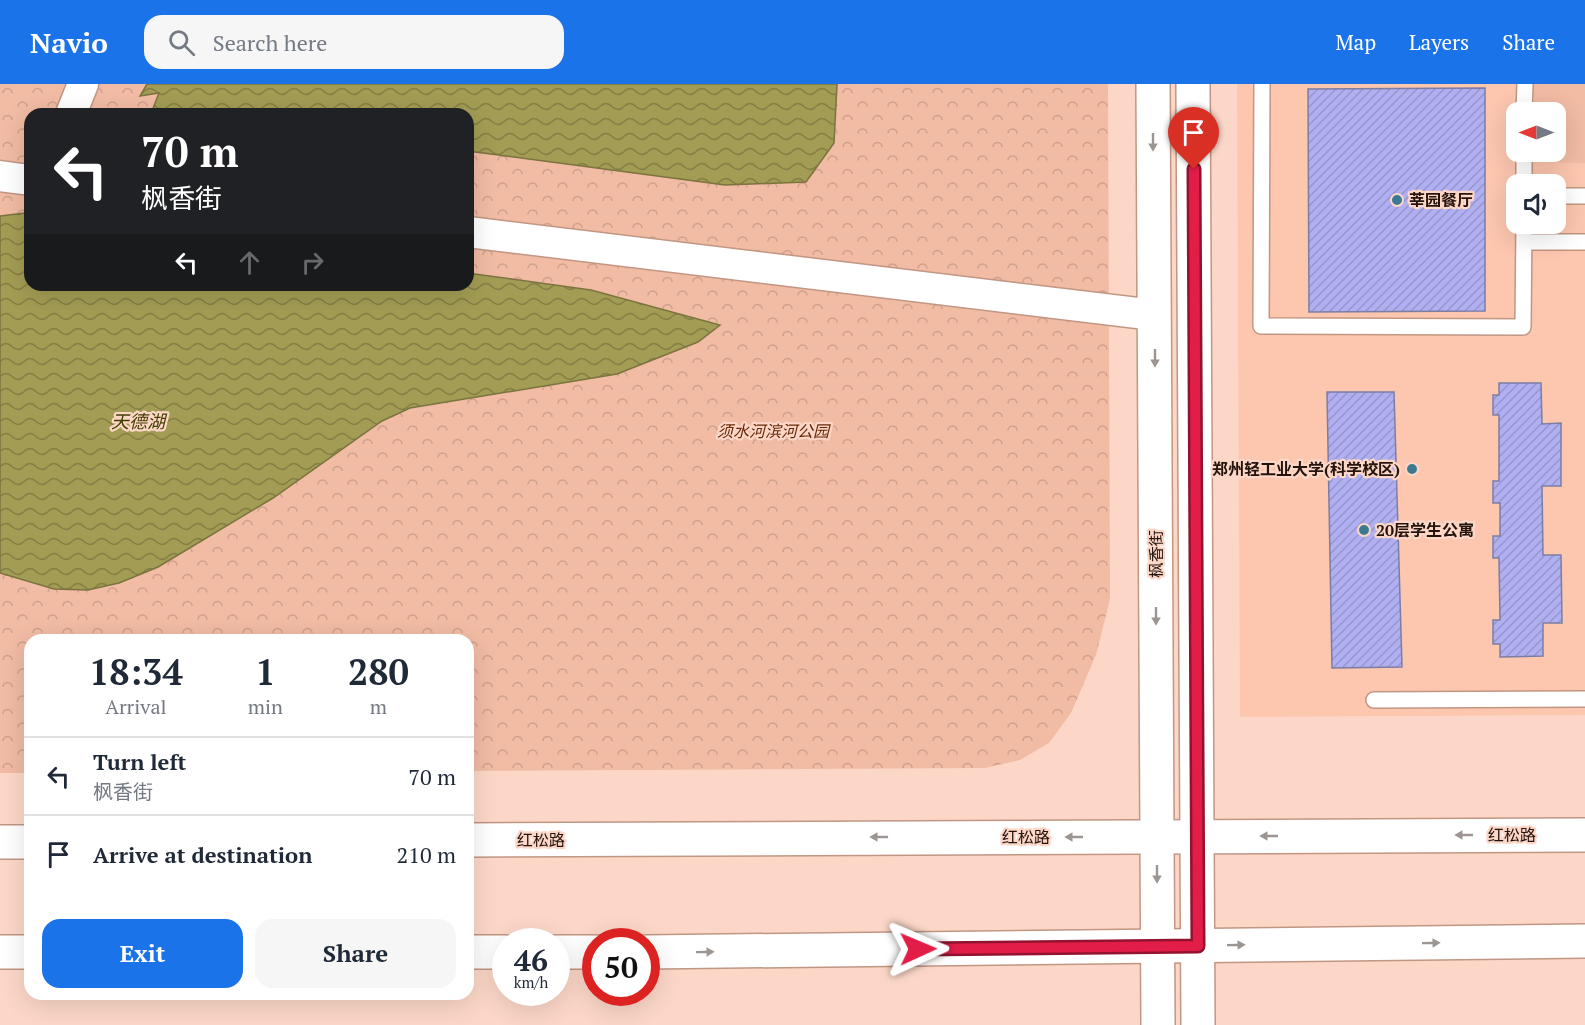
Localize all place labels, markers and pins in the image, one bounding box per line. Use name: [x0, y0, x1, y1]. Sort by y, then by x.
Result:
pin: [1168, 107, 1219, 169]
place label: 莘园餐厅: [1409, 189, 1473, 211]
marker: 莘园餐厅: [1390, 193, 1404, 207]
place label: 郑州轻工业大学(科学校区): [1212, 458, 1400, 480]
marker: 郑州轻工业大学(科学校区): [1405, 462, 1419, 476]
place label: 20层学生公寓: [1376, 519, 1474, 541]
marker: 20层学生公寓: [1357, 523, 1371, 537]

